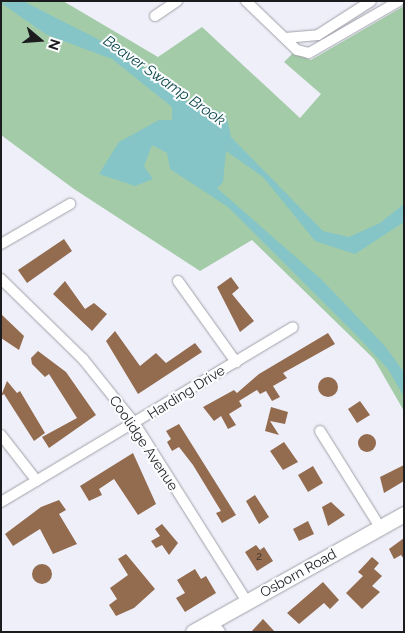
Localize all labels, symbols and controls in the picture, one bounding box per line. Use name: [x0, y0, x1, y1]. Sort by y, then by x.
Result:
north arrow: [15, 15, 65, 65]
water label: Beaver Swamp Brook: [99, 32, 229, 130]
text: N: [45, 37, 64, 52]
street label: Harding Drive: [144, 362, 228, 422]
street label: Coolidge Avenue: [106, 392, 182, 494]
street label: Osborn Road: [257, 545, 339, 601]
house number: 2: [256, 550, 262, 564]

